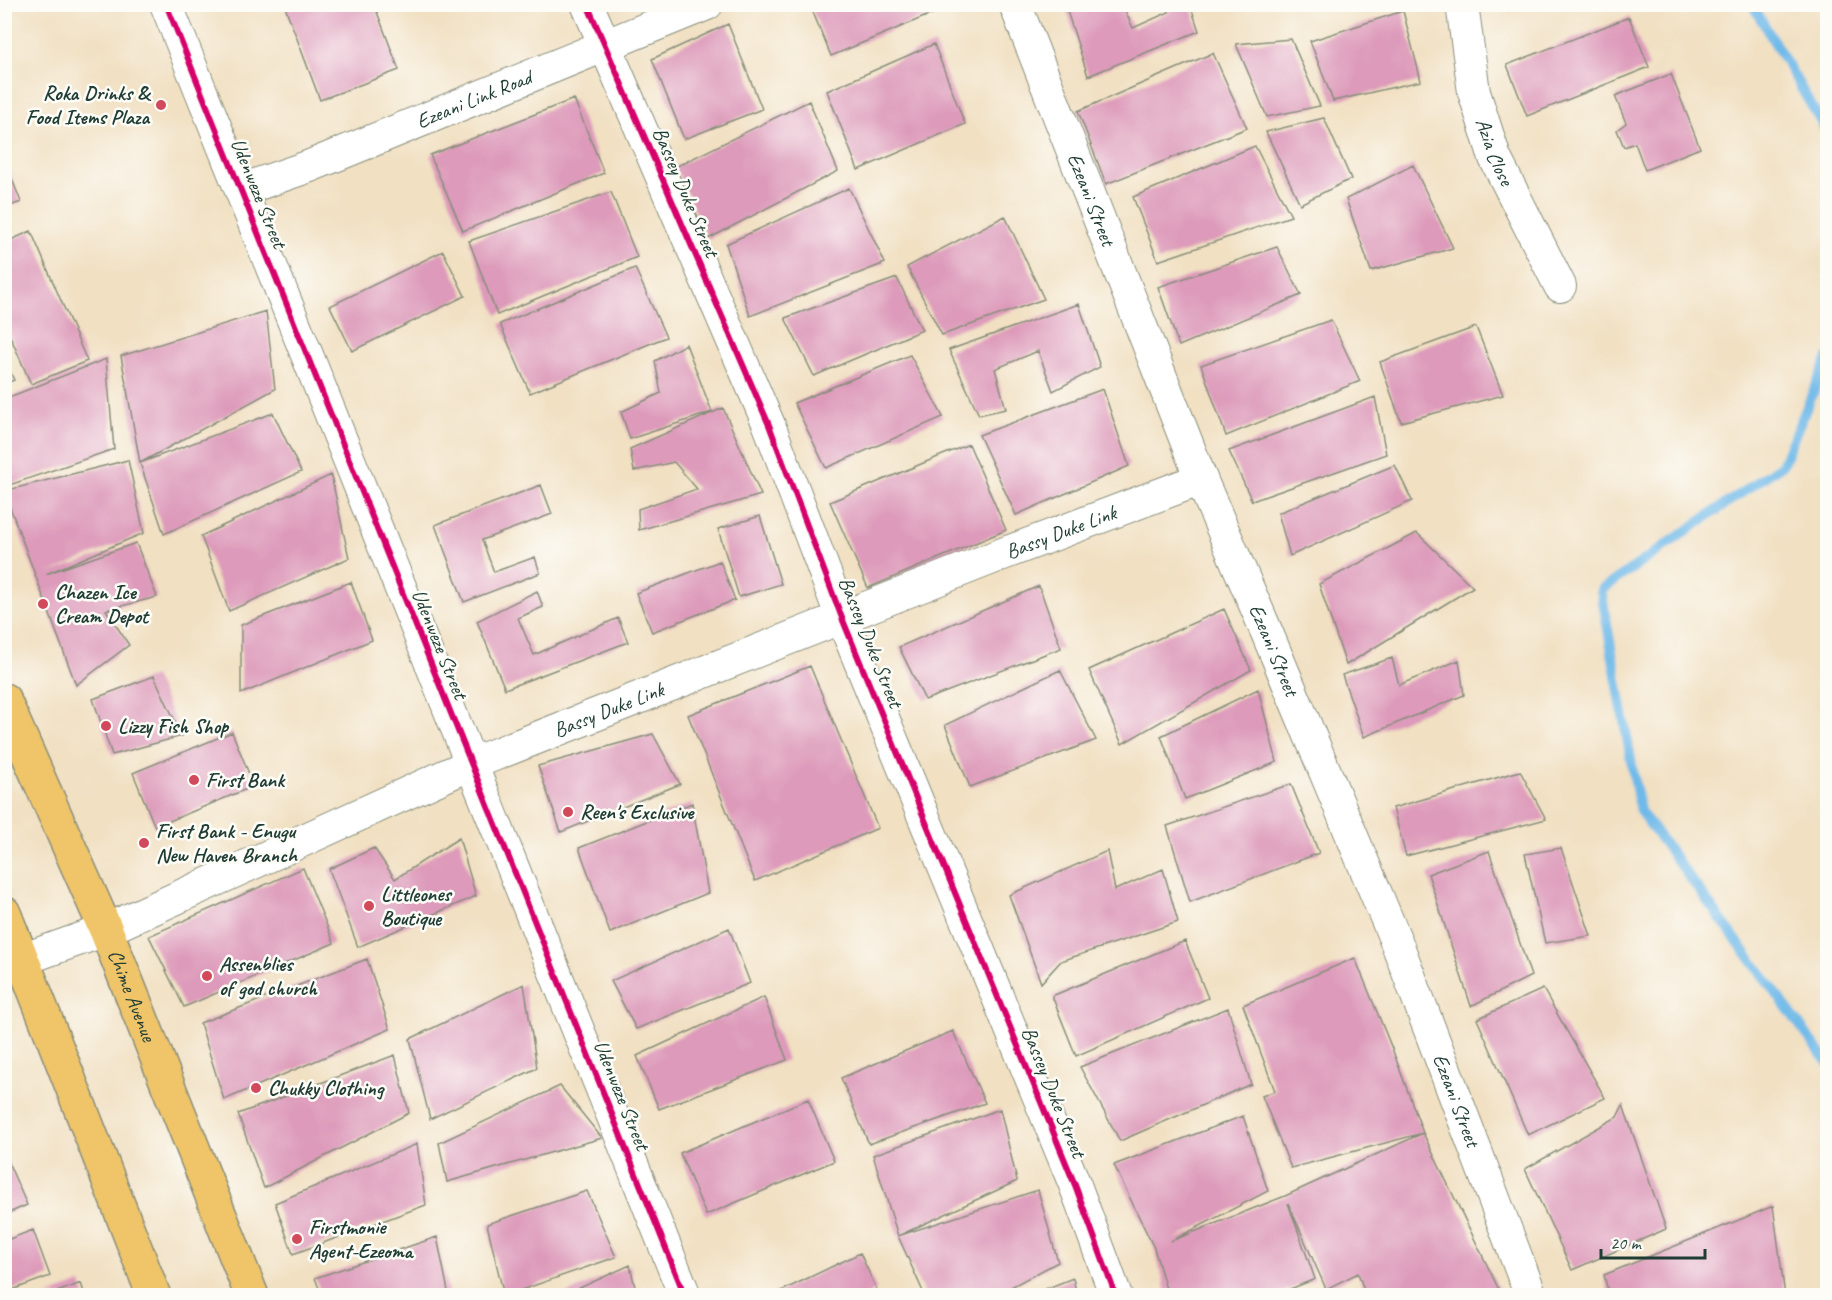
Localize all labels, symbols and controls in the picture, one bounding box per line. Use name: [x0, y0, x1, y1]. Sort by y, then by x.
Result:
street label: Ezeani Link Road: [412, 63, 539, 134]
place label: Roka Drinks & Food Items Plaza: [26, 80, 152, 130]
marker: Roka Drinks & Food Items Plaza: [154, 98, 168, 112]
street label: Azia Close: [1470, 115, 1521, 192]
street label: Bassey Duke Street: [647, 123, 726, 263]
street label: Udenweze Street: [225, 134, 294, 254]
street label: Ezeani Street: [1062, 150, 1122, 251]
street label: Bassy Duke Link: [1002, 499, 1121, 565]
street label: Bassey Duke Street: [833, 573, 910, 713]
place label: Chazen Ice Cream Depot: [55, 579, 150, 629]
street label: Udenweze Street: [406, 585, 475, 705]
marker: Chazen Ice Cream Depot: [36, 597, 50, 611]
street label: Ezeani Street: [1243, 600, 1306, 702]
street label: Bassy Duke Link: [550, 676, 669, 743]
place label: Lizzy Fish Shop: [118, 713, 230, 739]
marker: Lizzy Fish Shop: [99, 719, 113, 733]
place label: First Bank: [206, 767, 286, 793]
marker: First Bank: [187, 773, 201, 787]
place label: Reen's Exclusive: [580, 799, 695, 825]
marker: Reen's Exclusive: [561, 805, 575, 819]
place label: First Bank - Enugu New Haven Branch: [156, 818, 298, 868]
marker: First Bank - Enugu New Haven Branch: [137, 836, 151, 850]
place label: Littleones Boutique: [381, 881, 453, 931]
marker: Littleones Boutique: [362, 899, 376, 913]
street label: Chime Avenue: [102, 946, 162, 1046]
place label: Assenblies of god church: [219, 951, 318, 1001]
marker: Assenblies of god church: [200, 969, 214, 983]
street label: Bassey Duke Street: [1016, 1023, 1093, 1163]
street label: Udenweze Street: [588, 1036, 657, 1156]
street label: Ezeani Street: [1427, 1050, 1487, 1152]
place label: Chukky Clothing: [268, 1075, 386, 1101]
marker: Chukky Clothing: [249, 1081, 263, 1095]
place label: Firstmonie Agent-Ezeoma: [309, 1214, 415, 1264]
scale bar: [1601, 1222, 1704, 1260]
marker: Firstmonie Agent-Ezeoma: [290, 1232, 304, 1246]
text: 20 m: [1610, 1232, 1643, 1254]

